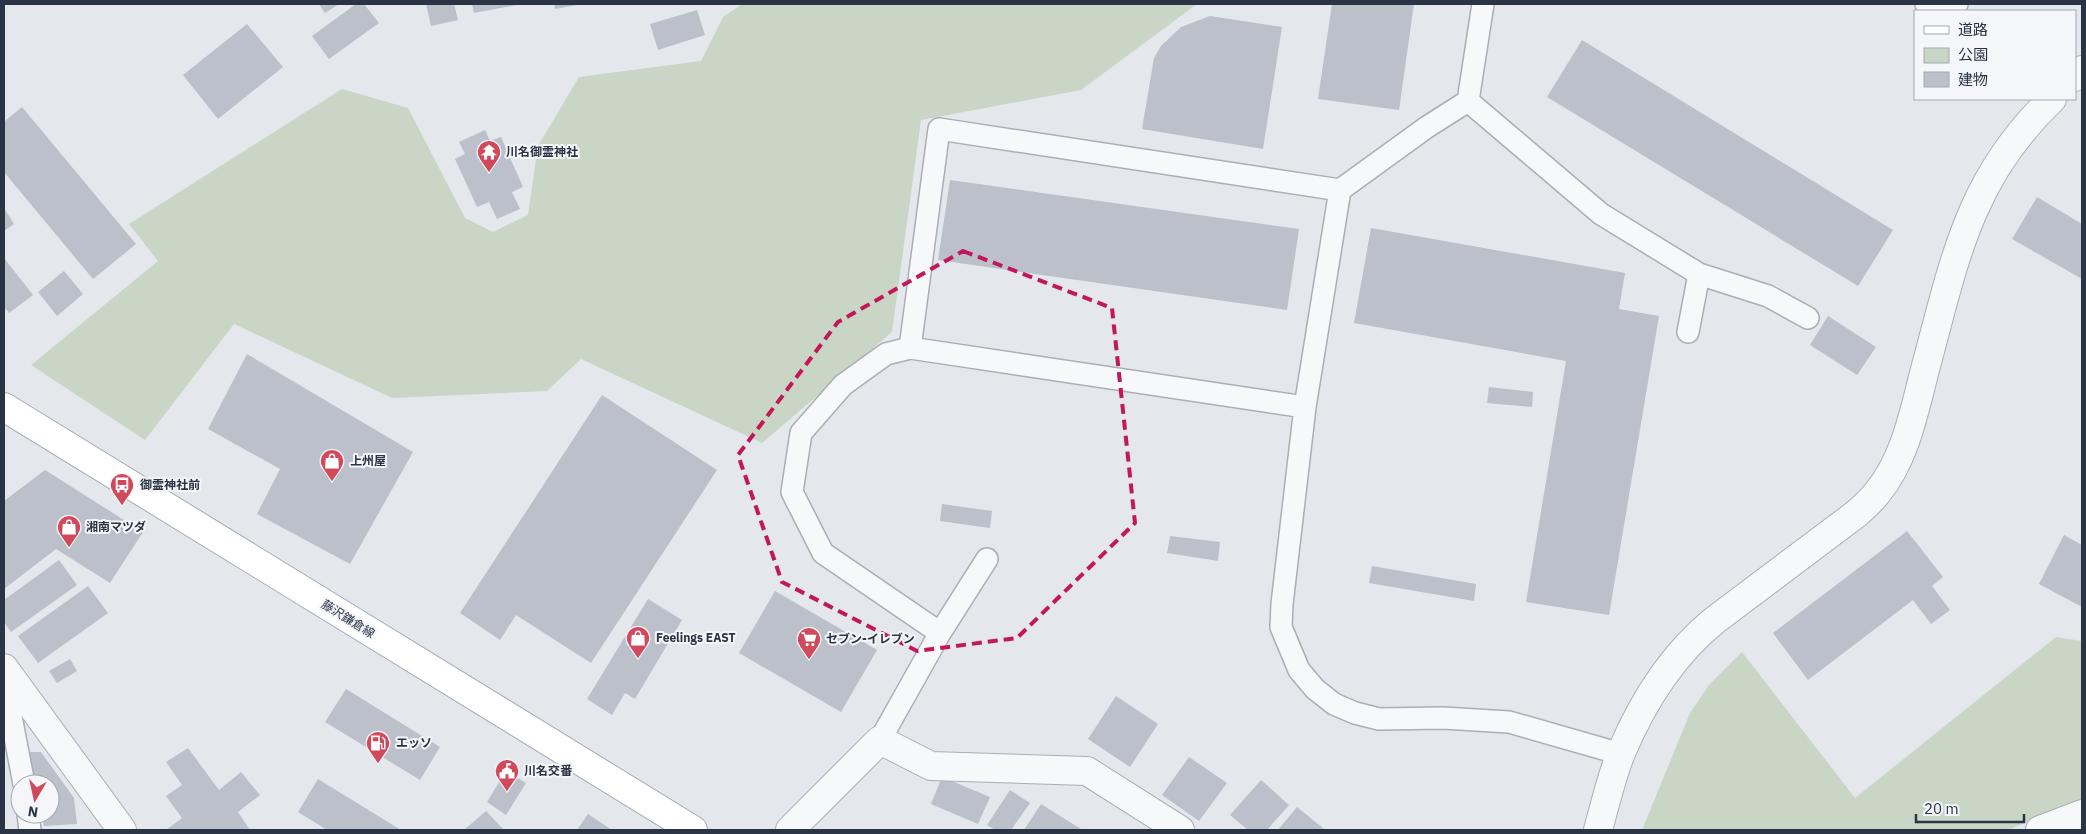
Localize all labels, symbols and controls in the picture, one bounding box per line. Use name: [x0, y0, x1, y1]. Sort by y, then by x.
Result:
legend: [1914, 10, 2076, 100]
text: 道路: [1958, 20, 1988, 39]
text: 公園: [1958, 45, 1988, 64]
text: 建物: [1958, 70, 1988, 89]
temple icon: 川名御霊神社: [476, 139, 502, 173]
place label: 川名御霊神社: [506, 144, 578, 159]
shop icon: 上州屋: [319, 448, 345, 482]
place label: 上州屋: [350, 453, 386, 468]
bus stop icon: 御霊神社前: [109, 472, 135, 506]
place label: 御霊神社前: [140, 477, 200, 492]
shop icon: 湘南マツダ: [56, 514, 82, 548]
place label: 湘南マツダ: [86, 519, 146, 534]
street label: 藤沢鎌倉線: [319, 596, 378, 641]
shop icon: Feelings EAST: [625, 625, 651, 659]
supermarket icon: セブン-イレブン: [796, 626, 822, 660]
place label: Feelings EAST: [656, 630, 736, 645]
place label: セブン-イレブン: [826, 631, 915, 646]
fuel station icon: エッソ: [365, 730, 391, 764]
place label: エッソ: [396, 735, 432, 750]
public building icon: 川名交番: [494, 758, 520, 792]
place label: 川名交番: [524, 763, 573, 778]
north arrow: [10, 774, 60, 824]
scale bar: [1916, 792, 2024, 824]
text: 20 m: [1924, 799, 1959, 818]
text: N: [27, 802, 39, 822]

